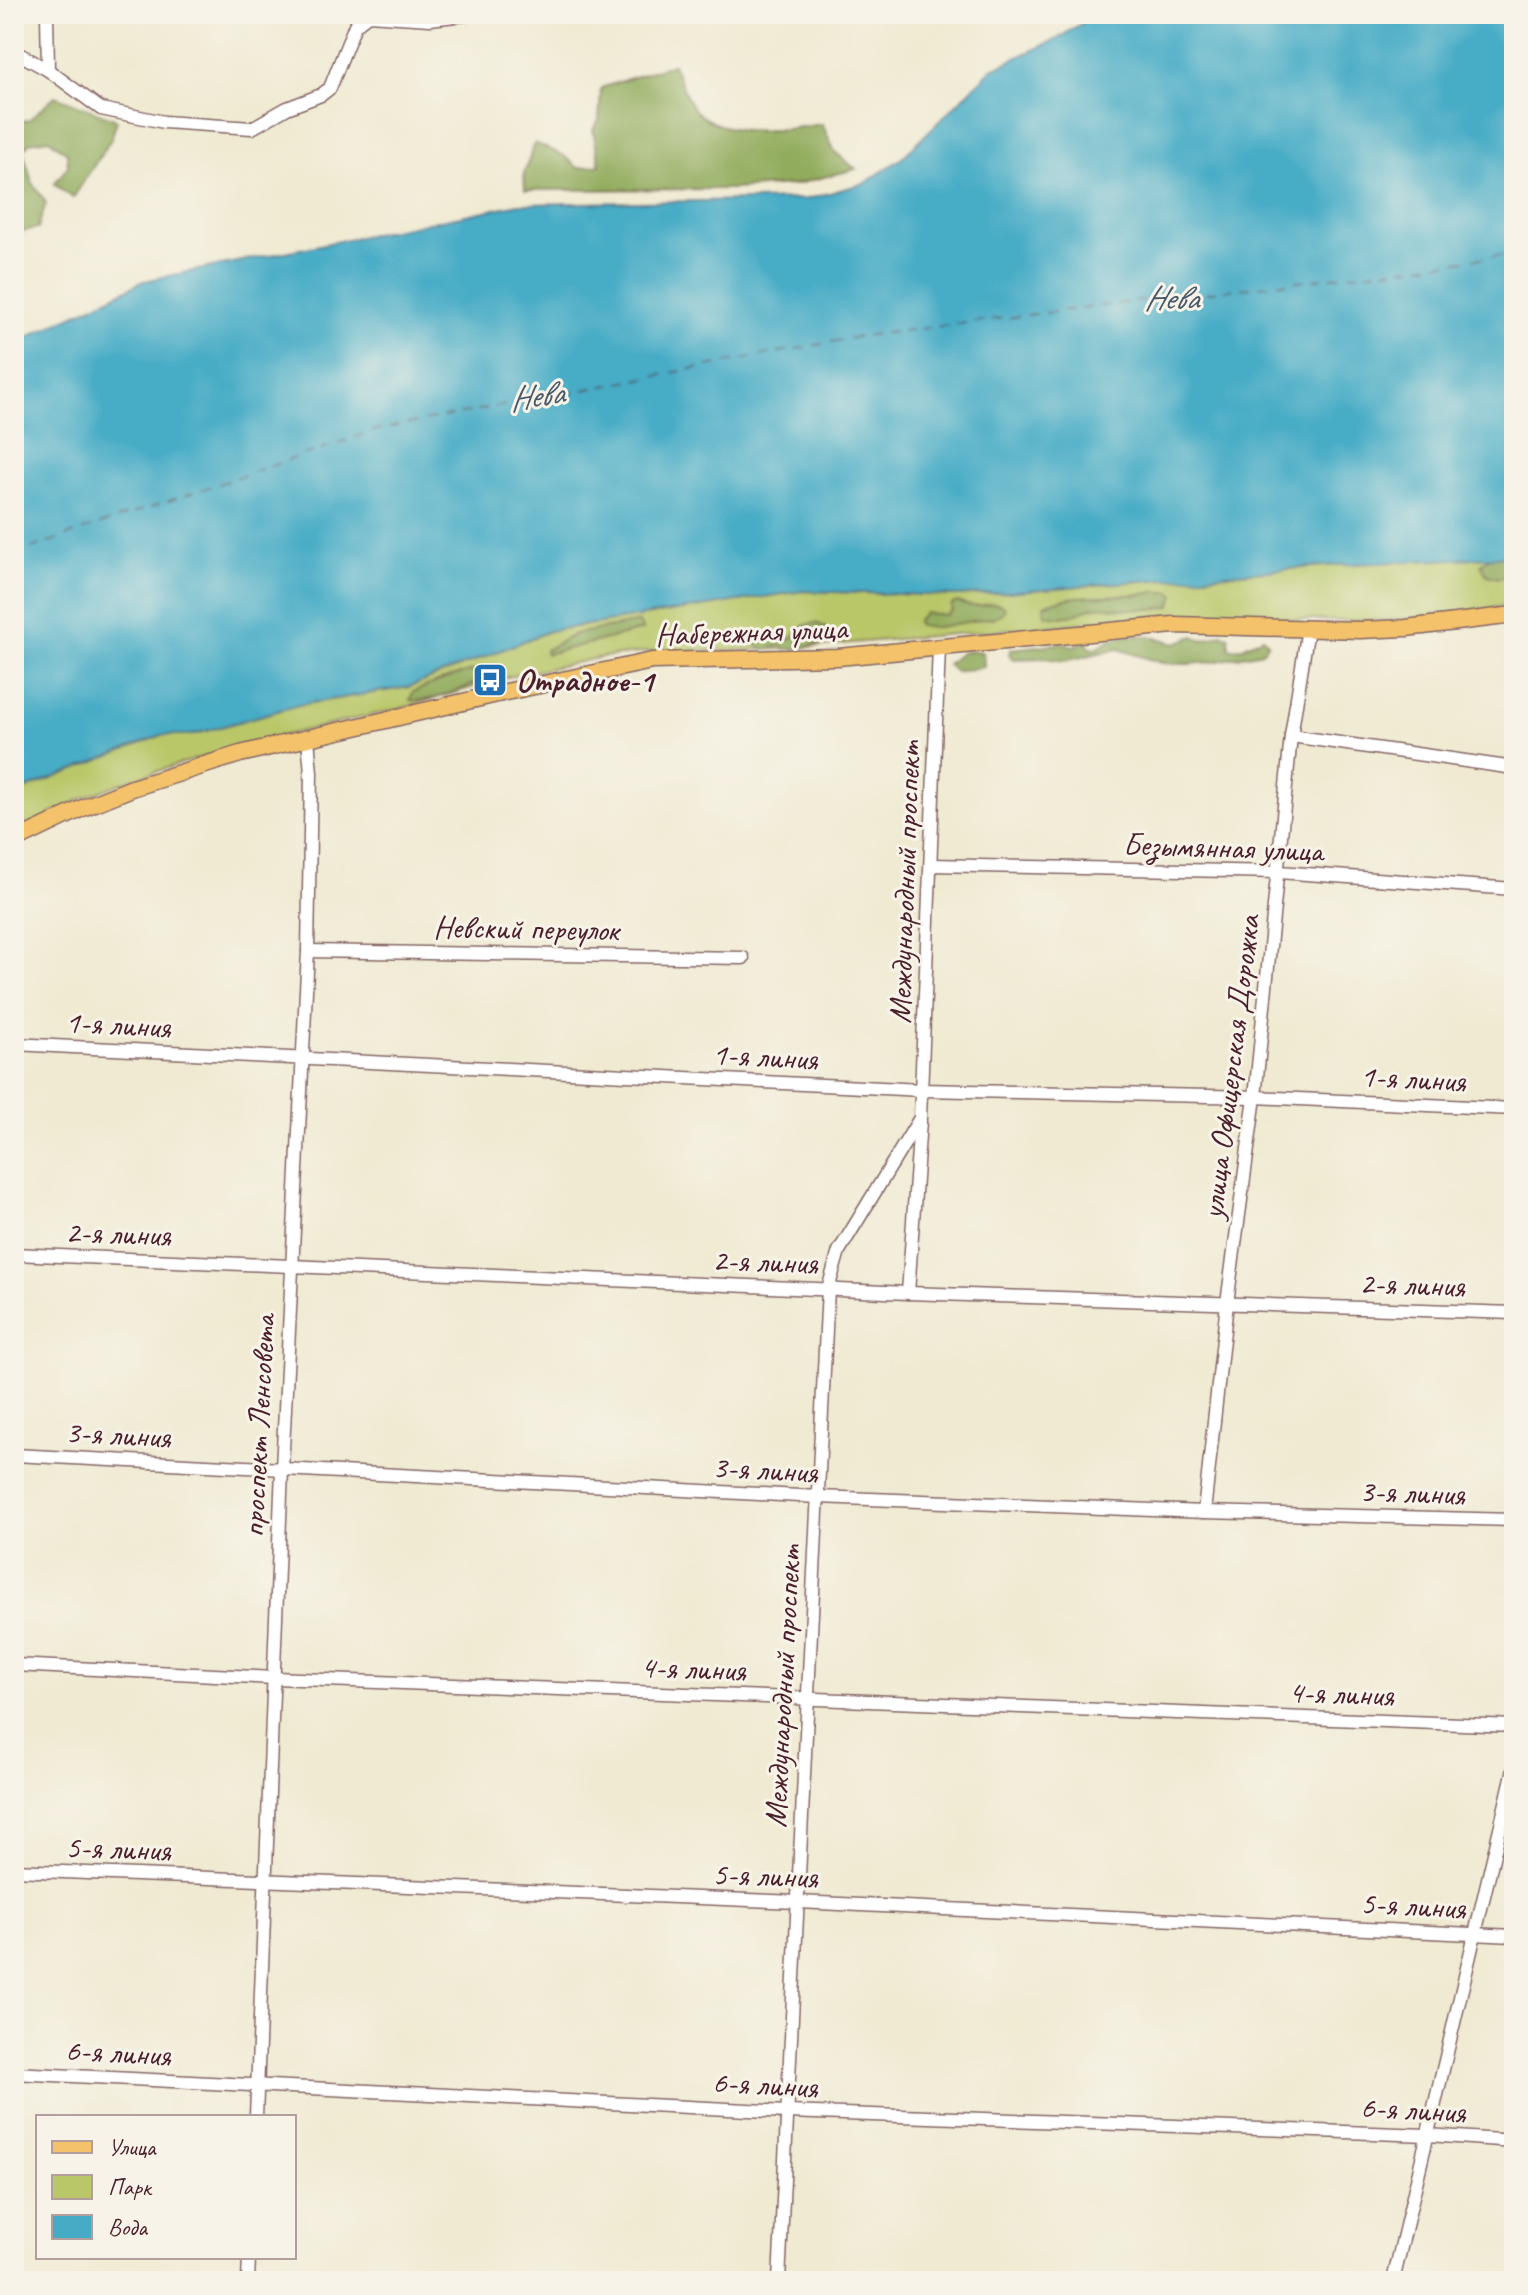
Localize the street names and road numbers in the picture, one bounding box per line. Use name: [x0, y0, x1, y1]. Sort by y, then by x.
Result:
street label: Набережная улица: [654, 608, 850, 655]
street label: Международный проспект: [879, 739, 930, 1024]
street label: Безымянная улица: [1122, 824, 1326, 872]
street label: Невский переулок: [433, 906, 622, 951]
street label: улица Офицерская Дорожка: [1191, 911, 1270, 1223]
street label: 1-я линия: [64, 1001, 173, 1048]
street label: 1-я линия: [711, 1033, 820, 1080]
street label: 1-я линия: [1359, 1055, 1468, 1102]
street label: 2-я линия: [65, 1211, 173, 1256]
street label: 2-я линия: [712, 1239, 820, 1284]
street label: 2-я линия: [1359, 1262, 1467, 1307]
street label: проспект Ленсовета: [232, 1311, 285, 1538]
street label: 3-я линия: [64, 1411, 173, 1458]
street label: 3-я линия: [711, 1446, 820, 1493]
street label: 3-я линия: [1359, 1470, 1467, 1515]
street label: Международный проспект: [755, 1543, 810, 1828]
street label: 4-я линия: [640, 1646, 748, 1691]
street label: 4-я линия: [1288, 1671, 1396, 1716]
street label: 5-я линия: [65, 1826, 173, 1871]
street label: 5-я линия: [712, 1853, 820, 1898]
street label: 5-я линия: [1359, 1882, 1468, 1929]
street label: 6-я линия: [64, 2029, 173, 2076]
street label: 6-я линия: [711, 2061, 820, 2108]
street label: 6-я линия: [1359, 2086, 1468, 2133]

